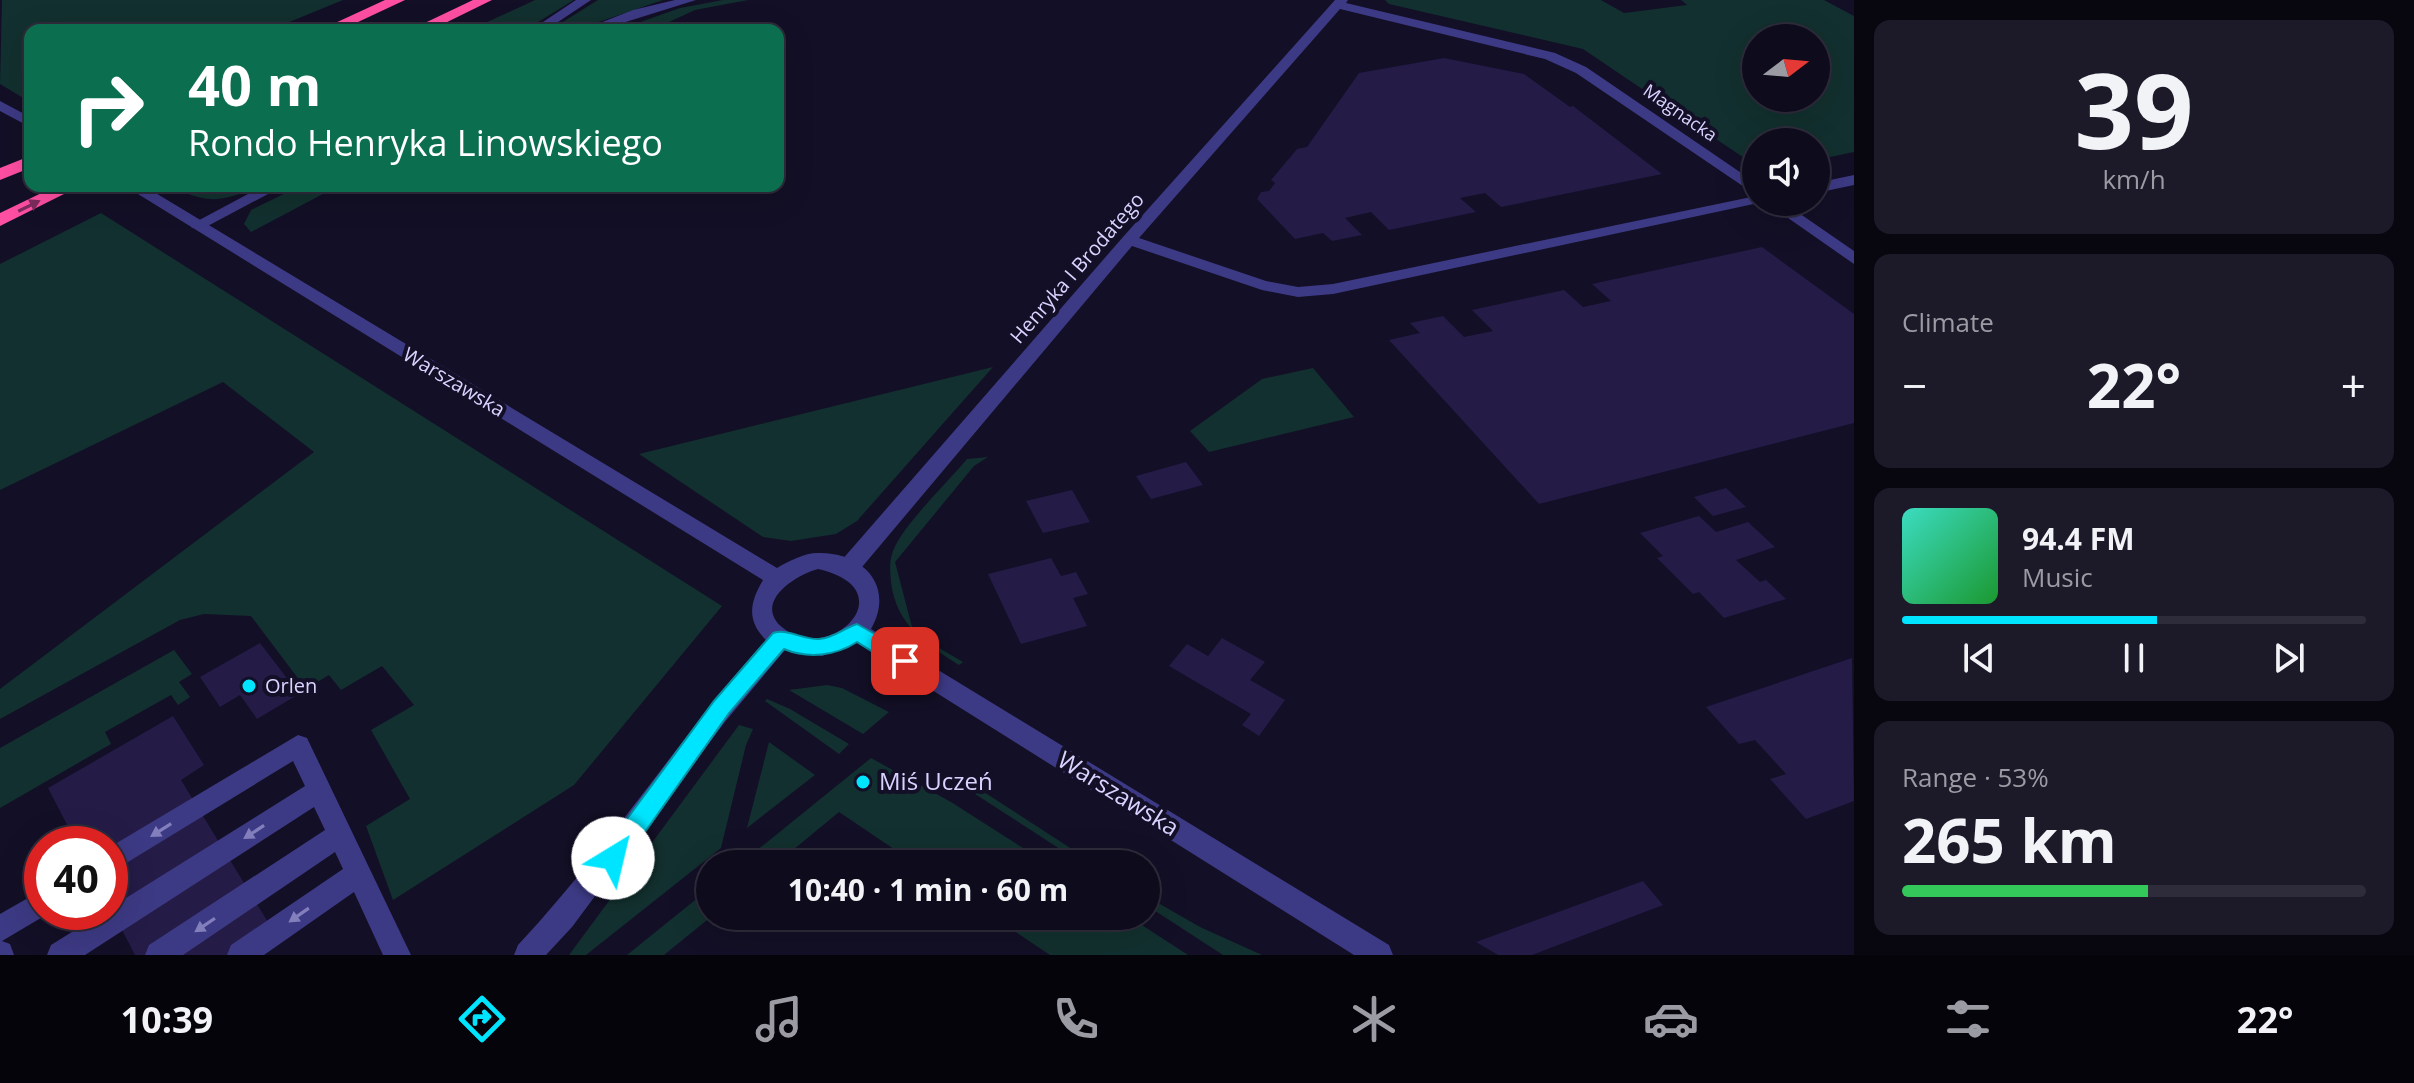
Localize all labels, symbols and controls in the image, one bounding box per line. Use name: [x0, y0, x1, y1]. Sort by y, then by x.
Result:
north arrow: [1742, 24, 1830, 112]
map controls: [1742, 24, 1830, 216]
text: 39: [2075, 38, 2193, 179]
text: 40 m: [188, 46, 322, 122]
icon: right: [56, 56, 160, 160]
street label: Magnacka: [1639, 78, 1722, 146]
text: Rondo Henryka Linowskiego: [188, 118, 663, 167]
button: sound: [1742, 128, 1830, 216]
text: km/h: [2102, 161, 2166, 197]
street label: Henryka I Brodatego: [1004, 186, 1150, 349]
one-way arrow: [17, 199, 40, 213]
text: Climate: [1902, 304, 1994, 340]
street label: Warszawska: [398, 341, 510, 423]
text: 22°: [2087, 344, 2181, 426]
text: −: [1902, 355, 1927, 415]
text: +: [2341, 355, 2366, 415]
text: 94.4 FM: [2022, 518, 2135, 559]
text: Music: [2022, 559, 2093, 595]
pin: [871, 627, 939, 695]
icon: previous: [1957, 636, 2001, 680]
icon: pause: [2112, 636, 2156, 680]
icon: next: [2267, 636, 2311, 680]
icon: arrive: [883, 639, 927, 683]
place label: Orlen: [265, 672, 317, 699]
marker: Orlen: [240, 677, 258, 695]
street label: Warszawska: [1052, 742, 1186, 843]
text: Range · 53%: [1902, 759, 2049, 795]
place label: Miś Uczeń: [879, 764, 993, 797]
marker: Miś Uczeń: [854, 773, 872, 791]
text: 265 km: [1902, 799, 2117, 881]
position arrow: [571, 816, 655, 900]
one-way arrow: [149, 822, 172, 837]
one-way arrow: [243, 824, 264, 839]
speed limit sign: 40: [24, 826, 128, 930]
text: 10:40 · 1 min · 60 m: [788, 869, 1068, 910]
one-way arrow: [289, 907, 310, 922]
one-way arrow: [194, 917, 215, 932]
icon: directions: [454, 991, 510, 1047]
icon: music: [751, 991, 807, 1047]
icon: phone: [1048, 991, 1104, 1047]
icon: climate: [1346, 991, 1402, 1047]
icon: car: [1643, 991, 1699, 1047]
icon: filters: [1940, 991, 1996, 1047]
text: 10:39: [121, 995, 213, 1044]
text: 22°: [2237, 995, 2293, 1044]

